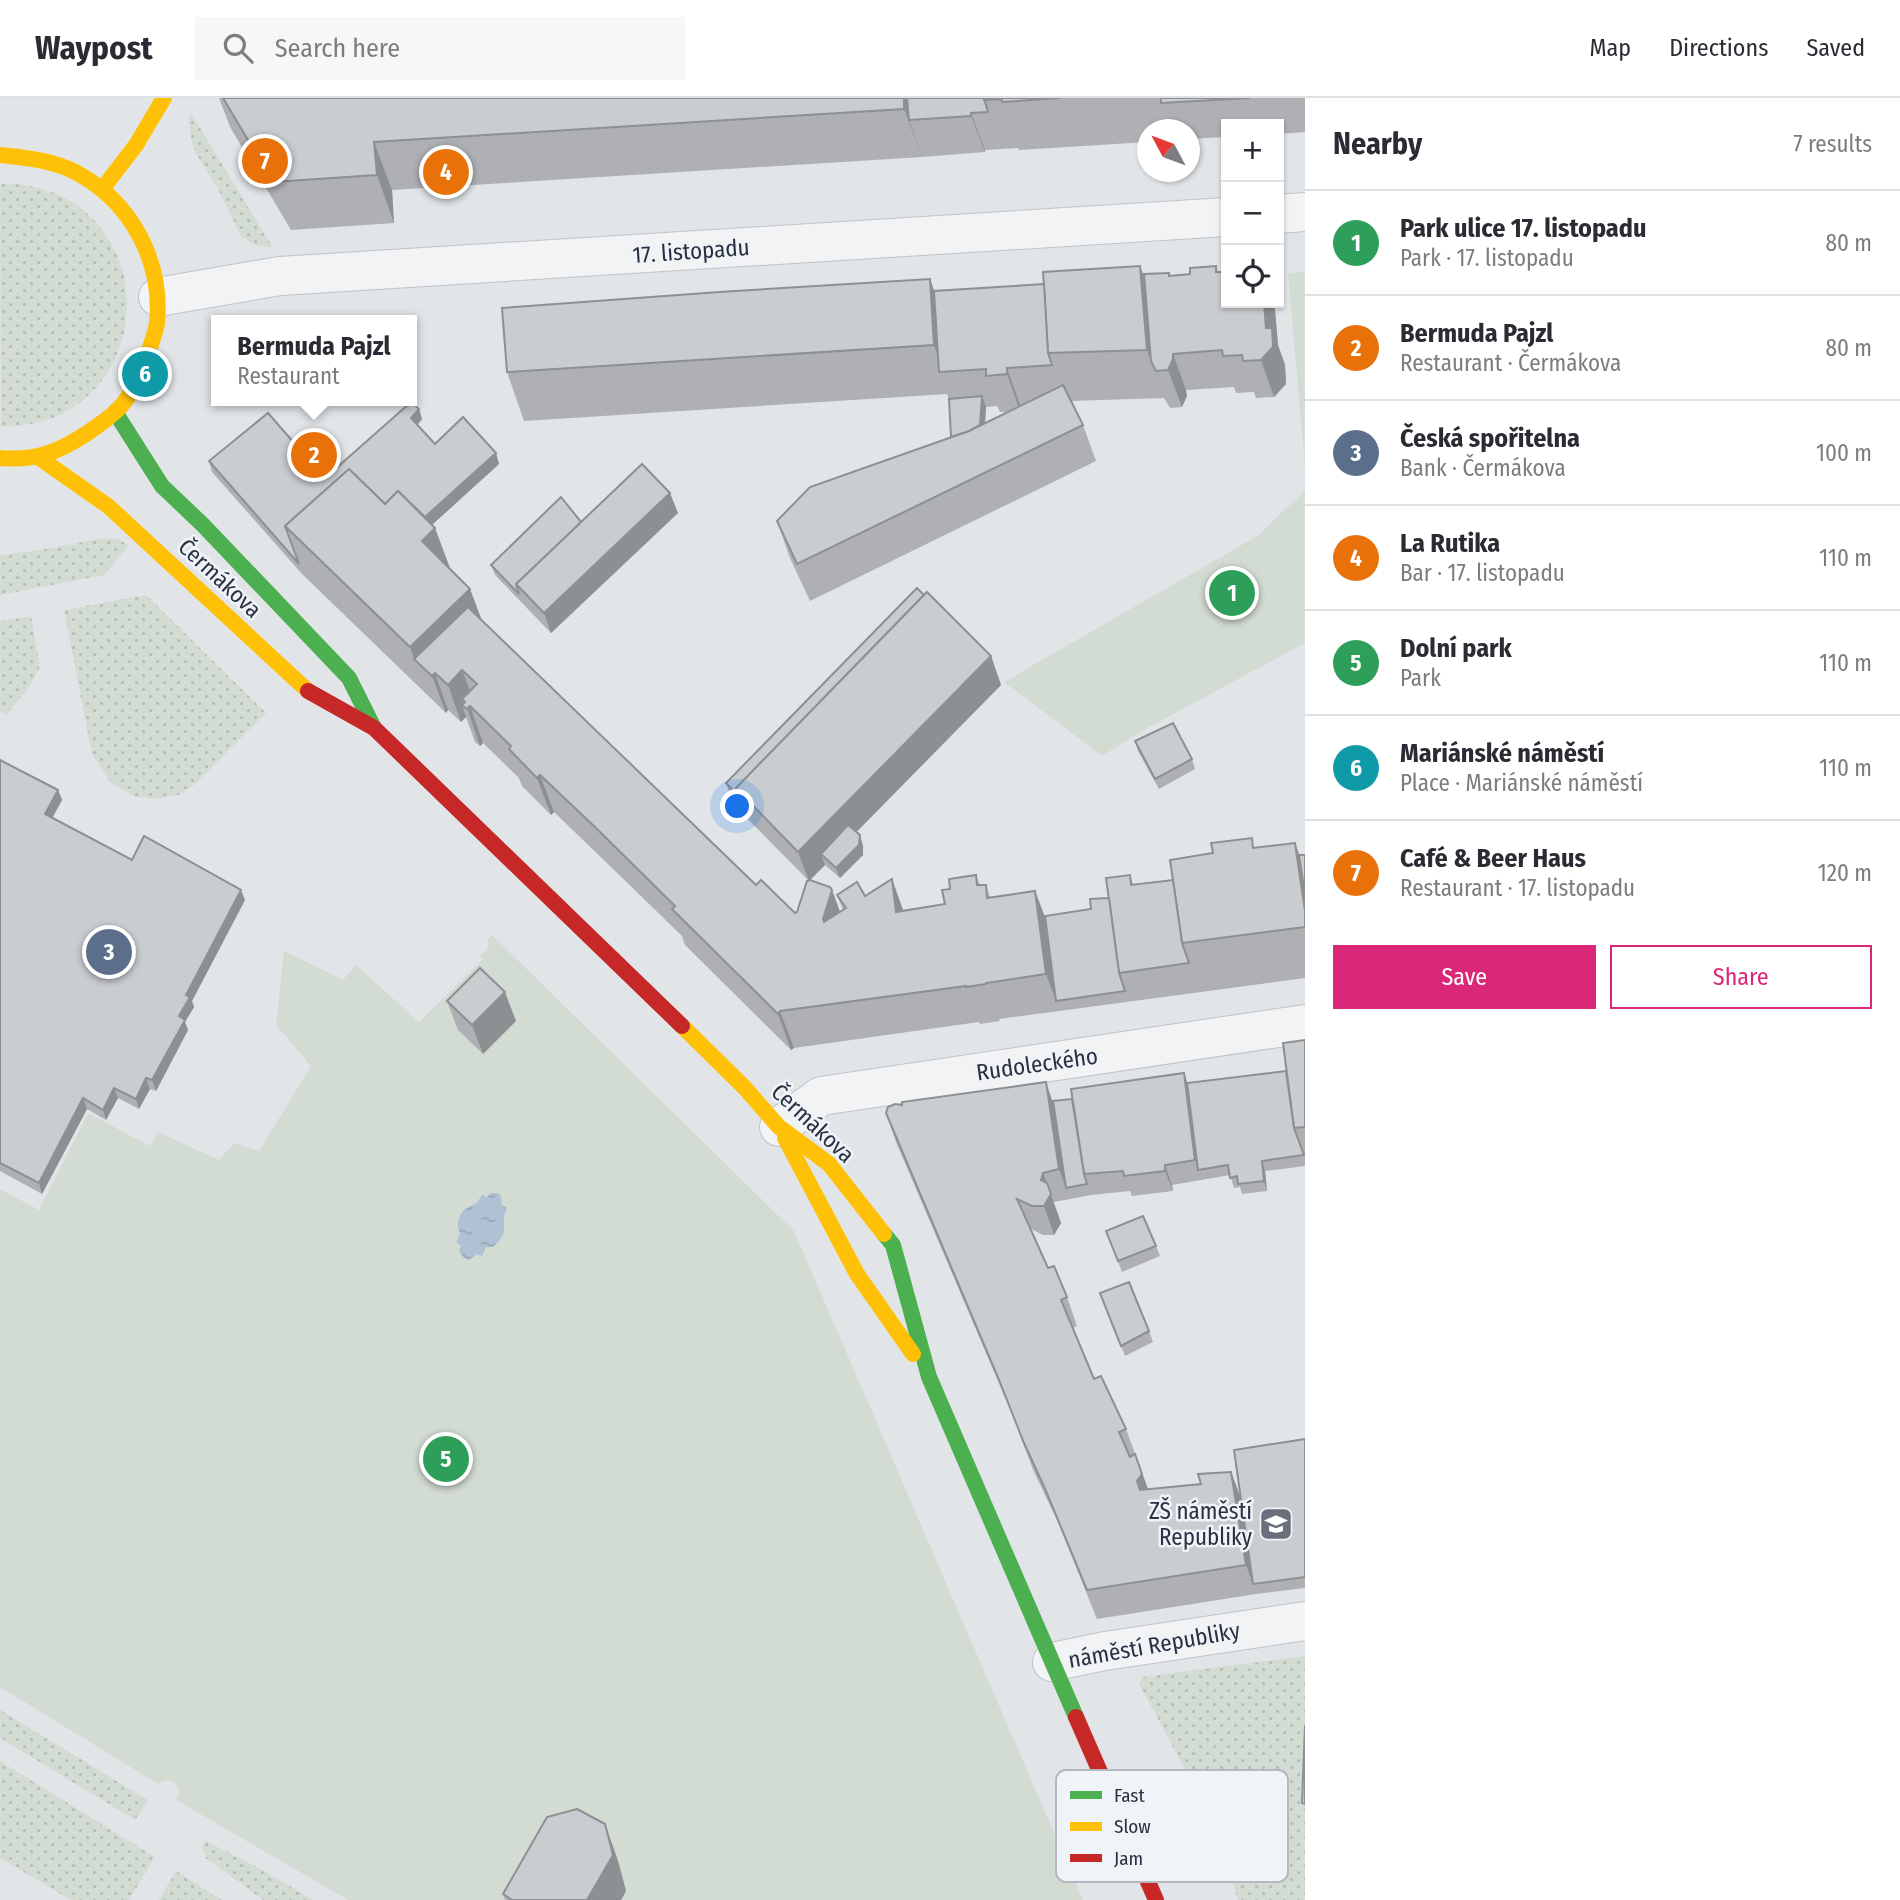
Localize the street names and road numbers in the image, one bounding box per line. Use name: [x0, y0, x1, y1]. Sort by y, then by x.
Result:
street label: 17. listopadu: [632, 233, 750, 269]
street label: Čermákova: [173, 532, 268, 623]
street label: Rudoleckého: [975, 1042, 1099, 1086]
street label: Čermákova: [766, 1077, 861, 1168]
street label: náměstí Republiky: [1066, 1616, 1243, 1674]

